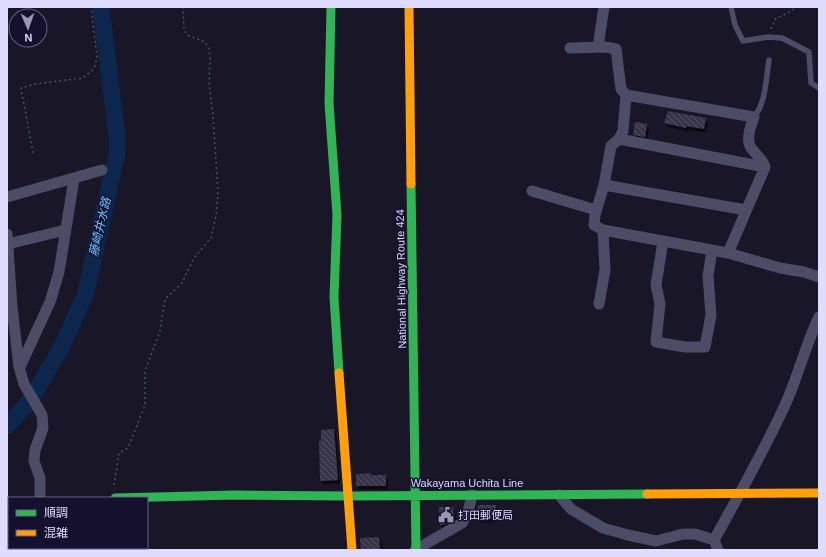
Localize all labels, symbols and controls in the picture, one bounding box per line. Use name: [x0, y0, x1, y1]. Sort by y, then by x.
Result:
north arrow: [8, 8, 48, 48]
text: N: [24, 32, 33, 44]
water label: 藤崎井水路: [86, 195, 114, 258]
street label: National Highway Route 424: [394, 209, 408, 349]
street label: Wakayama Uchita Line: [411, 477, 523, 489]
legend: [8, 497, 148, 549]
text: 順調: [44, 506, 68, 520]
public building icon: 打田郵便局: [437, 506, 455, 524]
place label: 打田郵便局: [458, 509, 513, 521]
text: 混雑: [44, 526, 68, 540]

